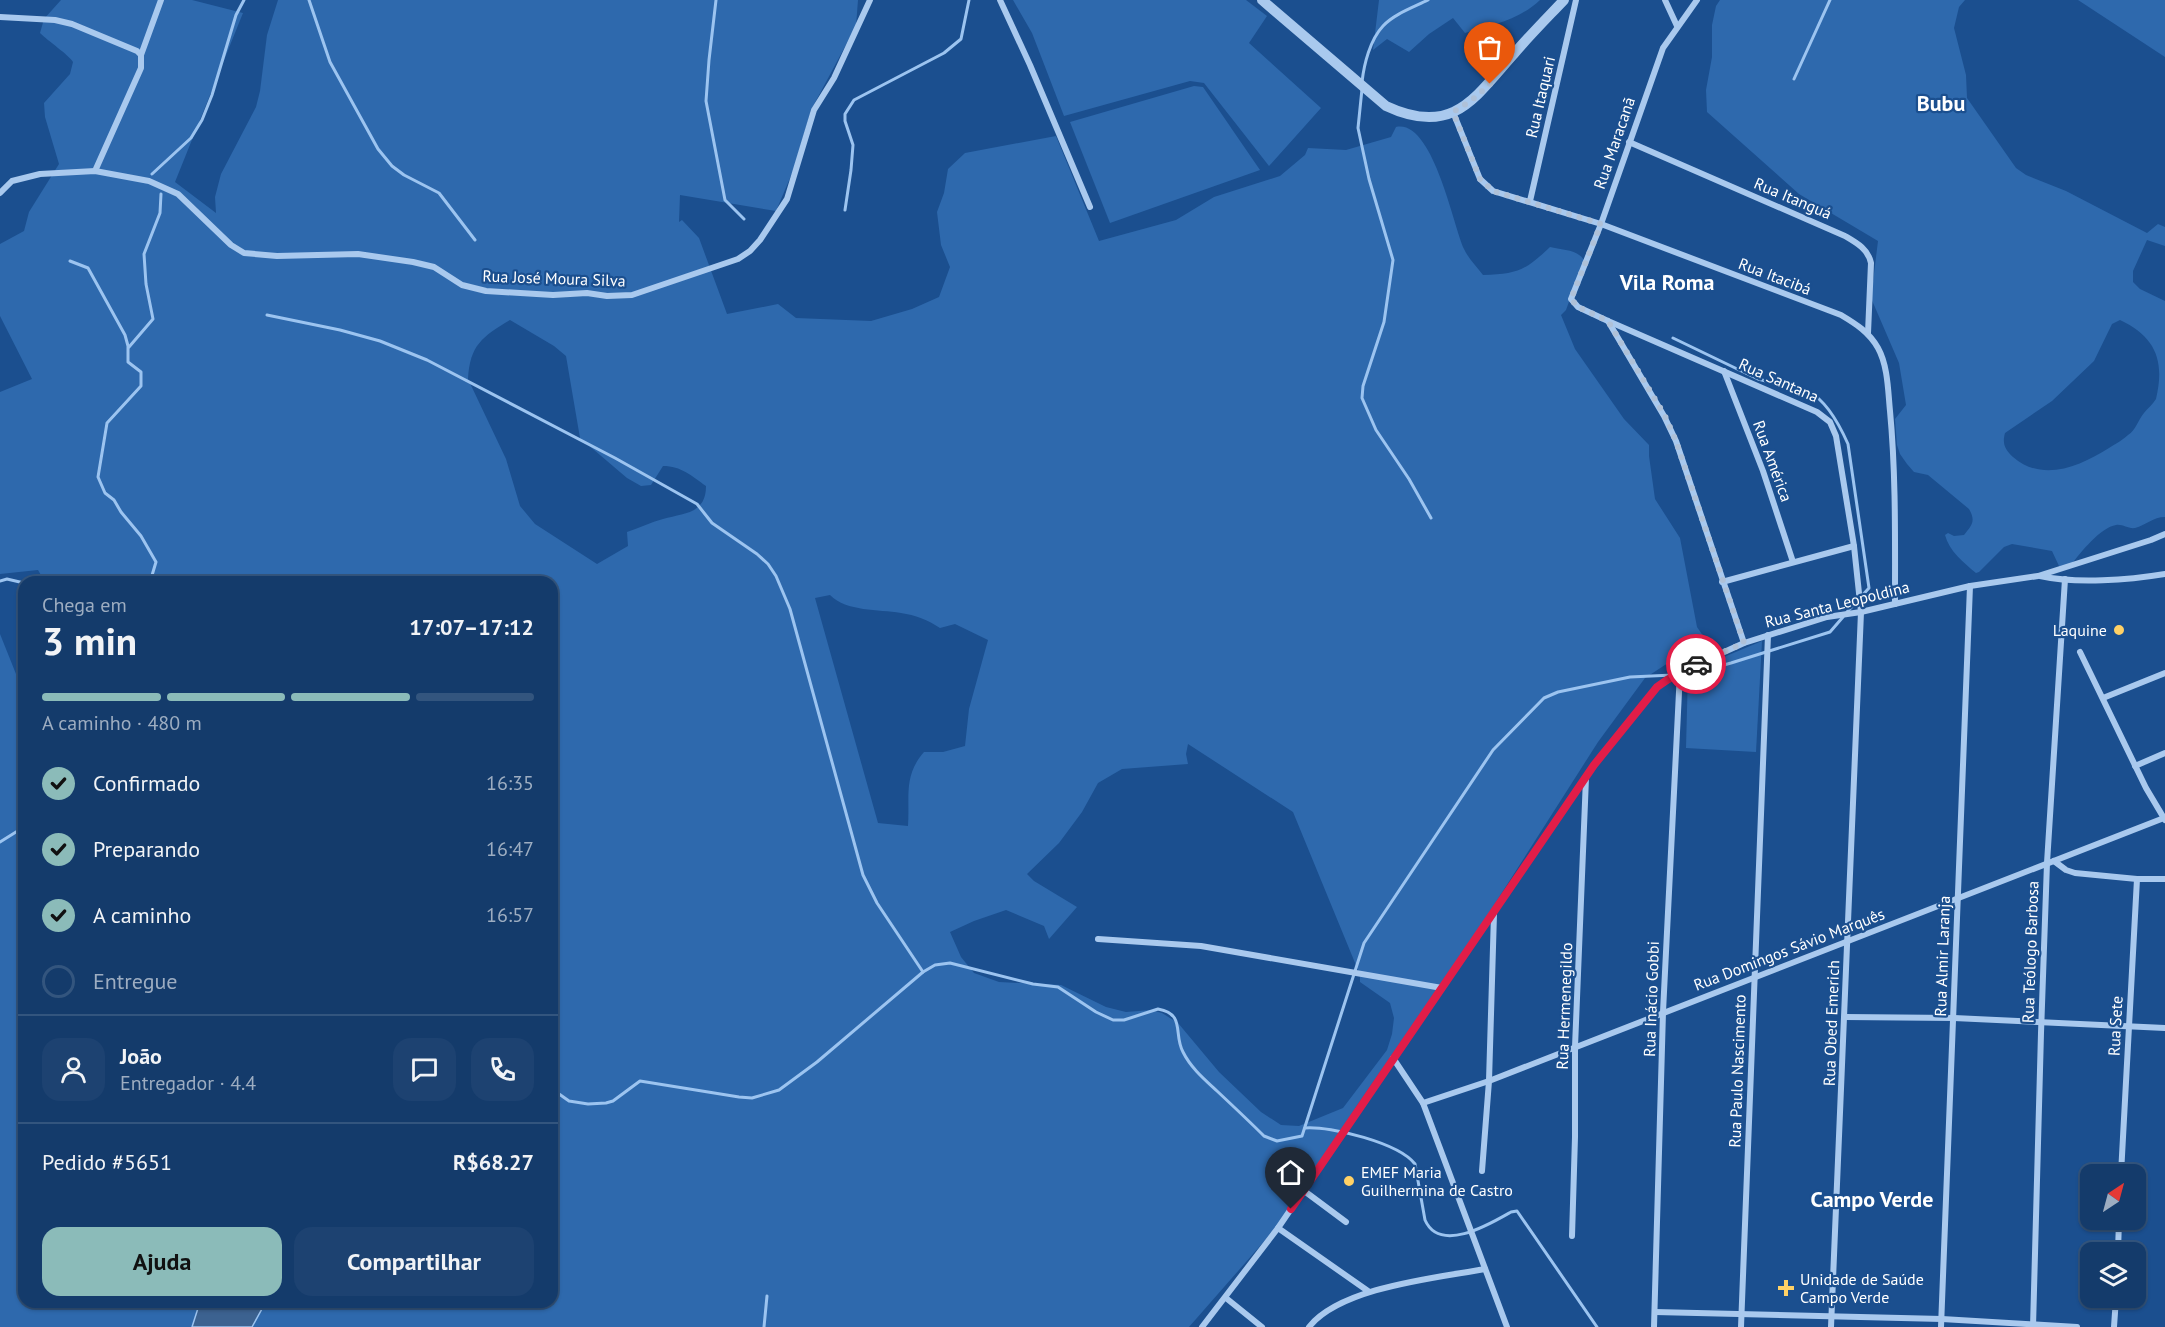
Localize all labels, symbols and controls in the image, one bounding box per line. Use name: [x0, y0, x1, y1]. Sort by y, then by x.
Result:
pin: [1464, 22, 1515, 84]
icon: bag: [1473, 31, 1506, 64]
street label: Rua Itaquari: [1521, 54, 1559, 140]
district label: Bubu: [1917, 89, 1965, 117]
street label: Rua Maracanã: [1589, 94, 1639, 192]
street label: Rua Itanguá: [1751, 173, 1835, 223]
street label: Rua Itacibá: [1736, 253, 1814, 299]
street label: Rua José Moura Silva: [482, 266, 626, 290]
district label: Vila Roma: [1619, 268, 1714, 296]
street label: Rua Santana: [1736, 353, 1822, 407]
street label: Rua América: [1749, 418, 1797, 504]
street label: Rua Santa Leopoldina: [1763, 576, 1911, 632]
text: Chega em: [42, 592, 127, 618]
text: 17:07–17:12: [409, 613, 534, 641]
text: 3 min: [42, 615, 137, 666]
place label: Laquine: [2053, 620, 2107, 640]
marker: Laquine: [2112, 623, 2126, 637]
courier: [1666, 634, 1726, 694]
icon: car: [1680, 648, 1713, 681]
text: A caminho · 480 m: [42, 710, 202, 736]
icon: check: [42, 767, 75, 800]
text: Confirmado: [93, 769, 200, 797]
text: 16:35: [486, 770, 534, 796]
icon: check: [42, 833, 75, 866]
text: Preparando: [93, 835, 200, 863]
text: 16:47: [486, 836, 534, 862]
street label: Rua Teólogo Barbosa: [2018, 881, 2042, 1023]
street label: Rua Almir Laranja: [1930, 895, 1954, 1017]
icon: check: [42, 899, 75, 932]
text: A caminho: [93, 901, 191, 929]
text: 16:57: [486, 902, 534, 928]
street label: Rua Domingos Sávio Marquês: [1691, 903, 1888, 995]
street label: Rua Inácio Gobbi: [1639, 941, 1663, 1057]
street label: Rua Hermenegildo: [1552, 942, 1576, 1070]
street label: Rua Obed Emerich: [1819, 960, 1843, 1086]
text: Entregue: [93, 967, 178, 995]
street label: Rua Paulo Nascimento: [1724, 994, 1750, 1148]
street label: Rua Sete: [2103, 995, 2127, 1057]
button: person: [42, 1038, 105, 1101]
button: chat: [393, 1038, 456, 1101]
button: phone: [471, 1038, 534, 1101]
text: João: [120, 1042, 162, 1070]
text: Entregador · 4.4: [120, 1070, 256, 1096]
pin: [1265, 1147, 1316, 1209]
text: Pedido #5651: [42, 1148, 172, 1176]
text: R$68.27: [453, 1148, 534, 1176]
icon: home: [1274, 1156, 1307, 1189]
place label: EMEF Maria Guilhermina de Castro: [1361, 1162, 1513, 1200]
north arrow: [2080, 1164, 2146, 1230]
map controls: [2080, 1164, 2146, 1308]
marker: EMEF Maria Guilhermina de Castro: [1342, 1174, 1356, 1188]
district label: Campo Verde: [1811, 1185, 1933, 1213]
button: Ajuda: [42, 1227, 282, 1296]
button: Compartilhar: [294, 1227, 534, 1296]
button: layers: [2080, 1242, 2146, 1308]
place label: Unidade de Saúde Campo Verde: [1800, 1269, 1924, 1307]
marker: Unidade de Saúde Campo Verde: [1777, 1279, 1795, 1297]

